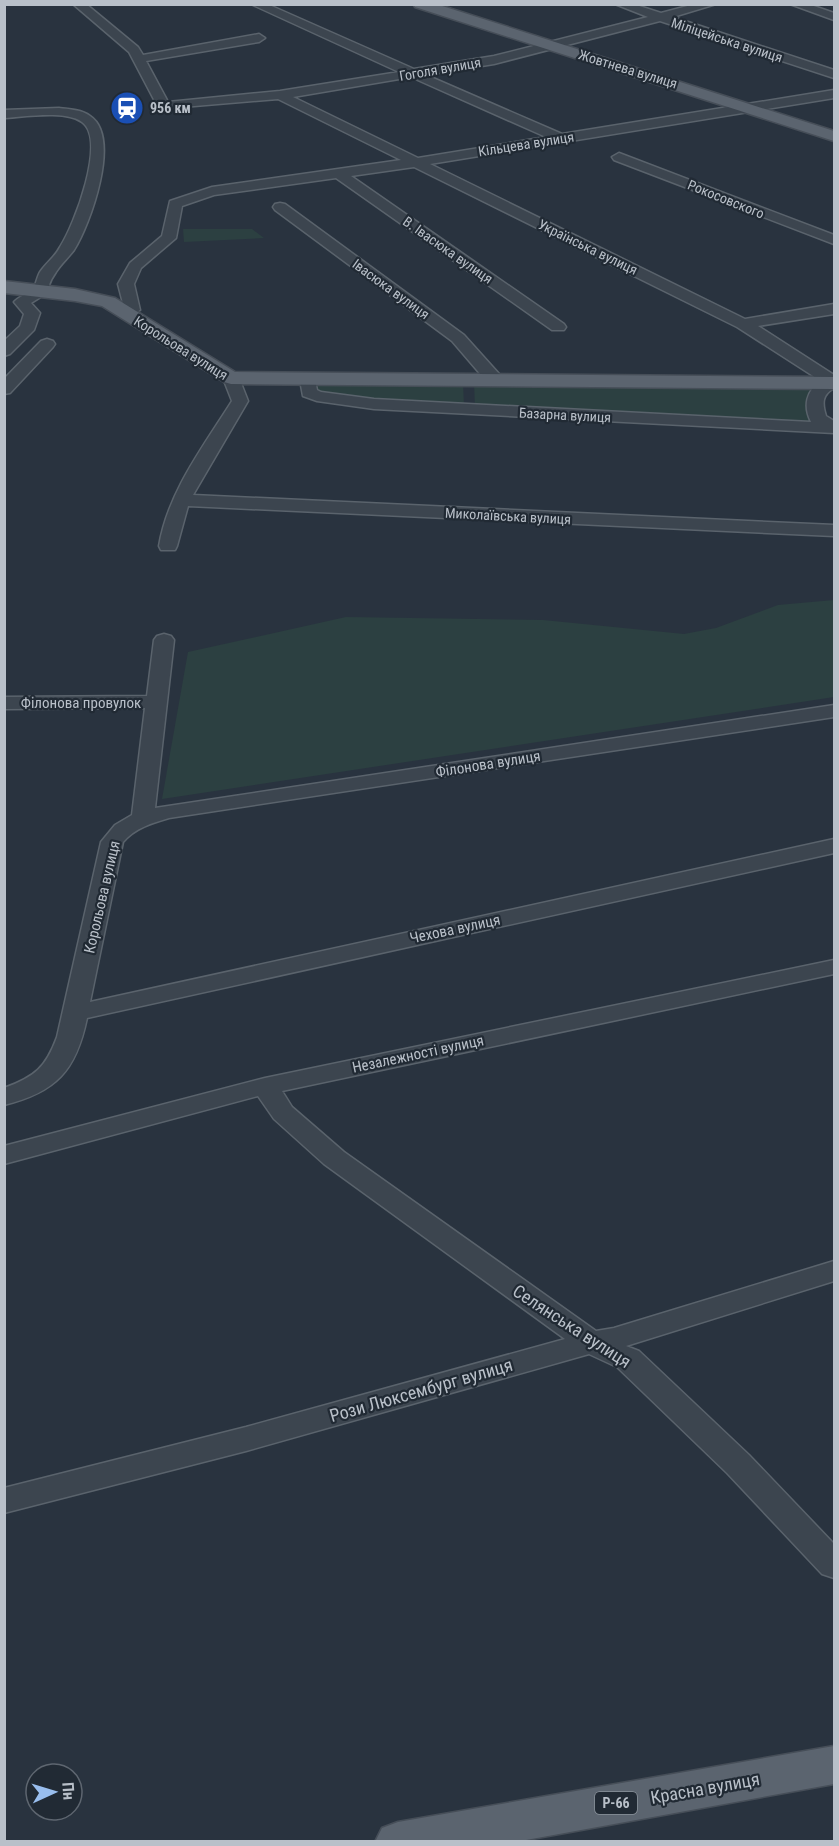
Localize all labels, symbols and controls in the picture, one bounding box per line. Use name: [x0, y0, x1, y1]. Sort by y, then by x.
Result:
street label: Міліцейська вулиця: [669, 14, 785, 66]
street label: Жовтнева вулиця: [577, 46, 679, 92]
street label: Гоголя вулиця: [398, 54, 482, 84]
station icon: 956 км: [109, 90, 145, 126]
place label: 956 км: [150, 100, 191, 116]
street label: Кільцева вулиця: [477, 129, 575, 159]
street label: Рокосовского: [685, 176, 767, 222]
street label: В. Івасюка вулиця: [400, 213, 496, 287]
street label: Українська вулиця: [536, 216, 640, 278]
street label: Івасюка вулиця: [349, 256, 433, 322]
street label: Корольова вулиця: [131, 313, 231, 383]
street label: Базарна вулиця: [518, 405, 612, 425]
street label: Миколаївська вулиця: [445, 505, 571, 527]
street label: Філонова провулок: [21, 694, 141, 712]
street label: Філонова вулиця: [434, 747, 542, 781]
street label: Корольова вулиця: [80, 839, 124, 955]
street label: Чехова вулиця: [408, 911, 502, 947]
street label: Незалежності вулиця: [351, 1031, 485, 1077]
street label: Селянська вулиця: [509, 1280, 635, 1372]
street label: Рози Люксембург вулиця: [327, 1354, 515, 1426]
north arrow: [24, 1762, 84, 1822]
street label: Красна вулиця: [649, 1768, 761, 1808]
text: Пн: [58, 1781, 79, 1801]
road number: Р-66: [595, 1792, 637, 1814]

